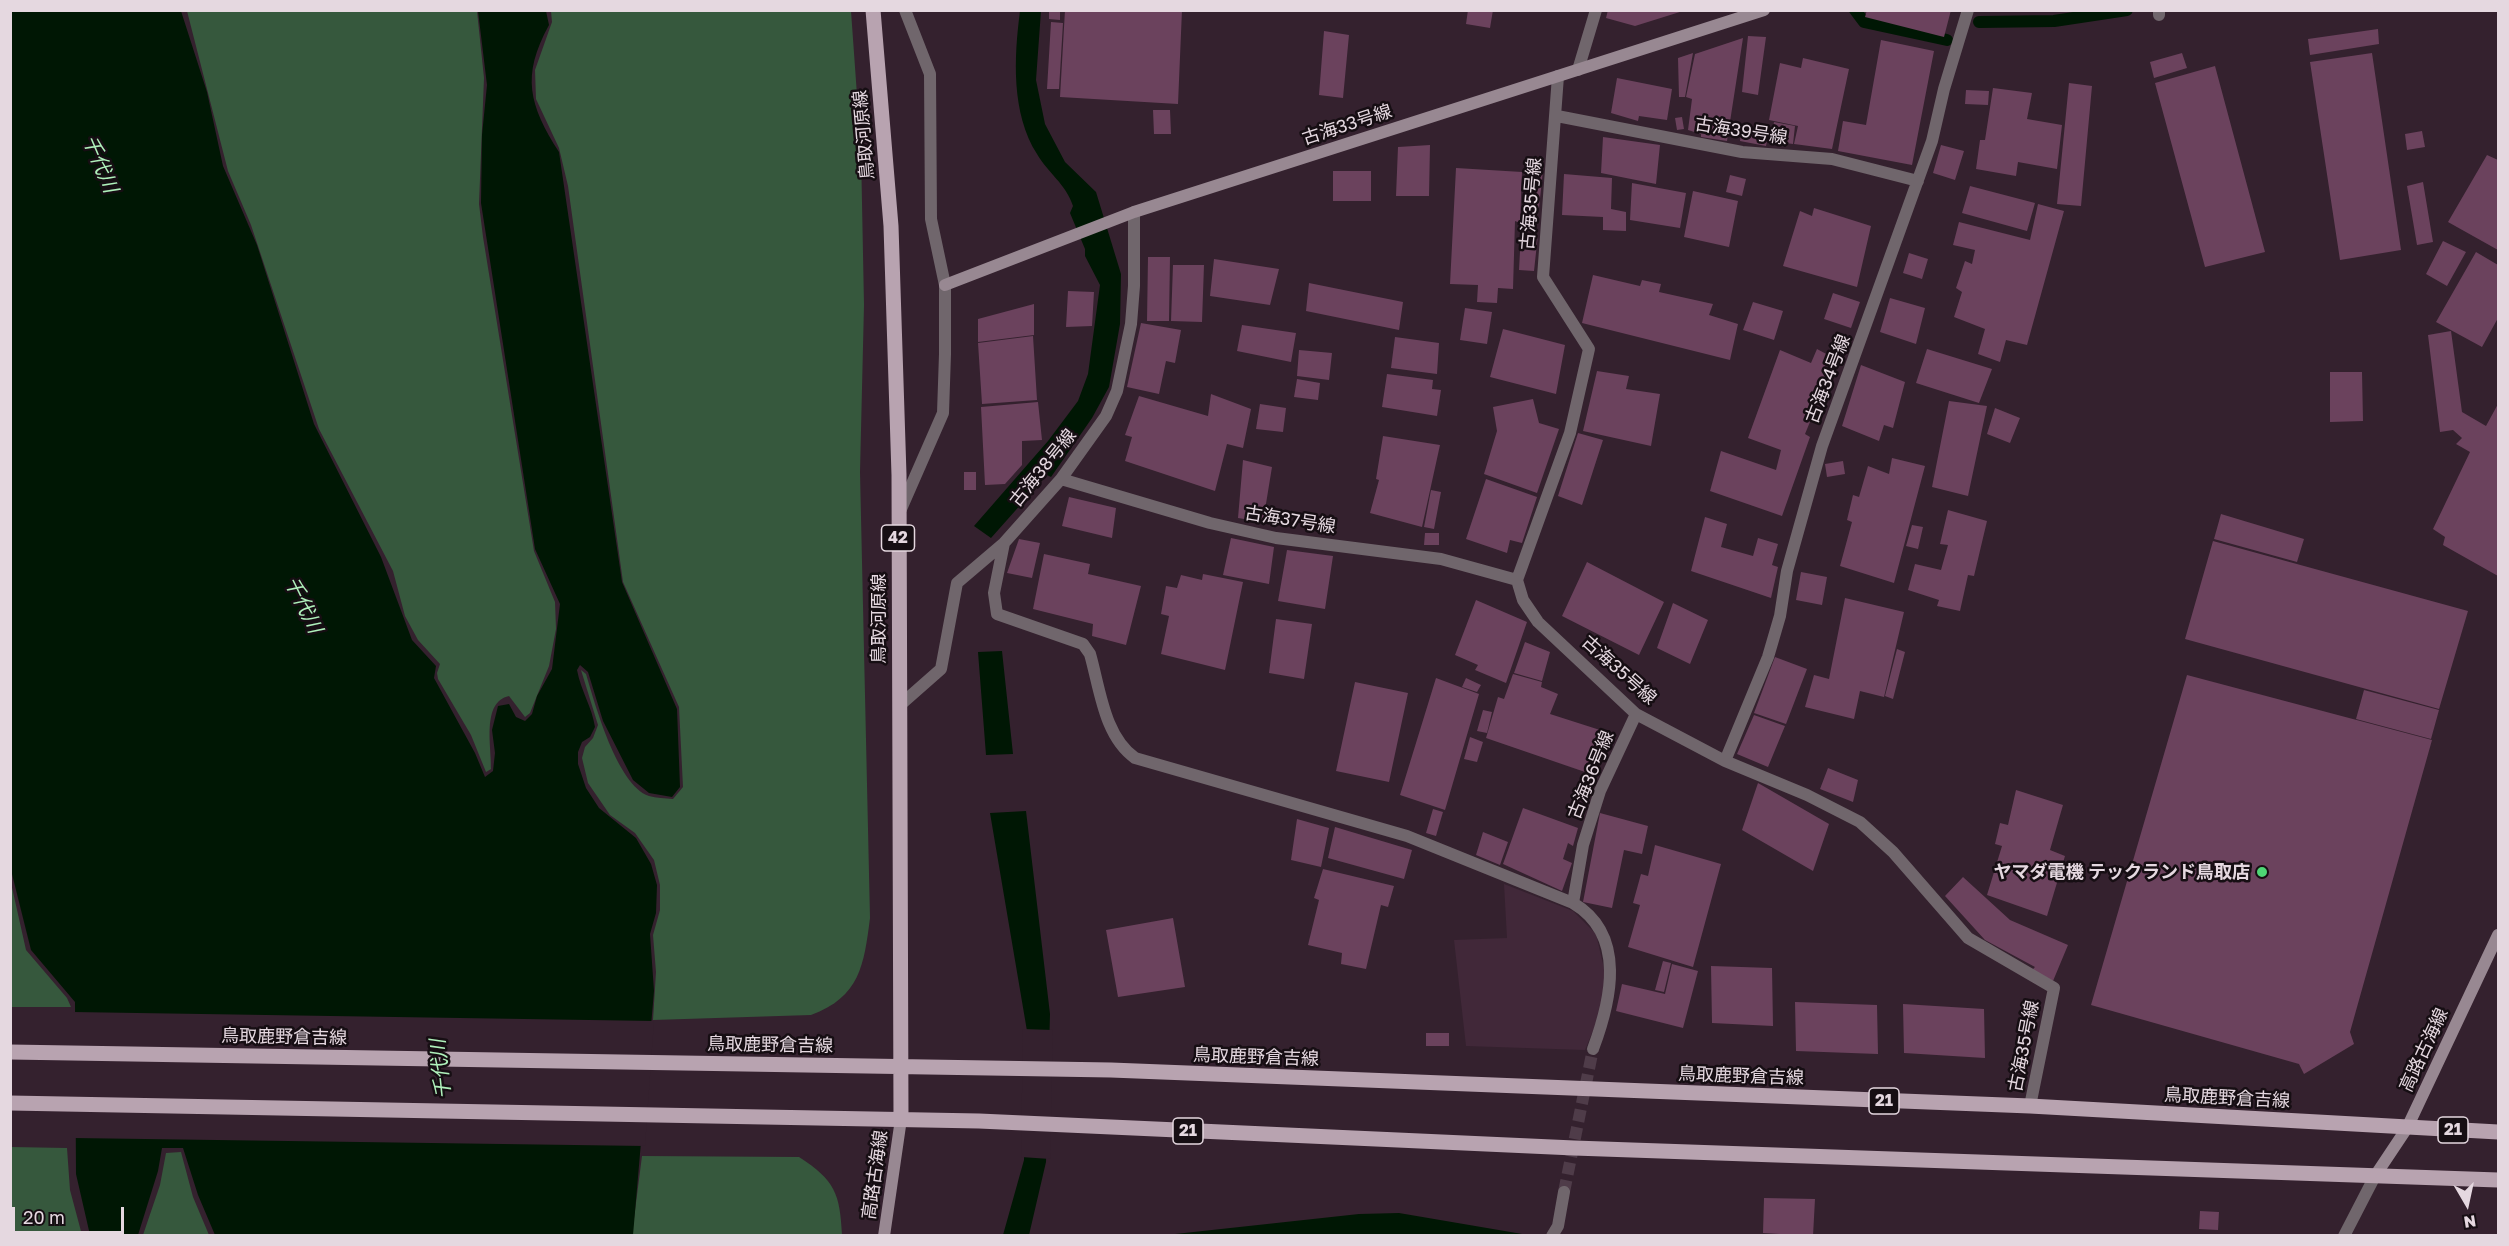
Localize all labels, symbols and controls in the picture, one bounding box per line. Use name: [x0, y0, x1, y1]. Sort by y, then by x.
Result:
street label: 鳥取河原線: [849, 89, 879, 181]
street label: 古海33号線: [1299, 100, 1395, 150]
street label: 古海39号線: [1693, 113, 1789, 149]
water label: 千代川: [77, 132, 123, 196]
street label: 古海35号線: [1516, 157, 1546, 251]
street label: 古海34号線: [1801, 331, 1855, 427]
street label: 古海38号線: [1005, 425, 1081, 511]
street label: 古海37号線: [1243, 502, 1337, 538]
road number: 42: [882, 525, 914, 551]
water label: 千代川: [279, 573, 327, 637]
street label: 鳥取河原線: [868, 574, 890, 664]
street label: 古海35号線: [1577, 631, 1661, 709]
street label: 古海36号線: [1563, 728, 1619, 822]
place label: ヤマダ電機 テックランド鳥取店: [1994, 861, 2250, 883]
marker: ヤマダ電機 テックランド鳥取店: [2255, 865, 2269, 879]
street label: 古海35号線: [2005, 998, 2043, 1094]
street label: 高路古海線: [2395, 1005, 2453, 1095]
street label: 鳥取鹿野倉吉線: [221, 1025, 347, 1049]
street label: 鳥取鹿野倉吉線: [707, 1033, 833, 1057]
water label: 千代川: [426, 1038, 456, 1100]
street label: 鳥取鹿野倉吉線: [1193, 1044, 1319, 1070]
street label: 鳥取鹿野倉吉線: [1678, 1063, 1804, 1089]
street label: 鳥取鹿野倉吉線: [2164, 1084, 2290, 1112]
road number: 21: [1869, 1088, 1899, 1114]
road number: 21: [2438, 1117, 2468, 1143]
road number: 21: [1173, 1118, 1203, 1144]
street label: 高路古海線: [858, 1129, 892, 1221]
north arrow: [2437, 1174, 2497, 1234]
scale bar: [15, 1195, 128, 1233]
text: 20 m: [23, 1206, 65, 1228]
text: N: [2462, 1211, 2477, 1233]

